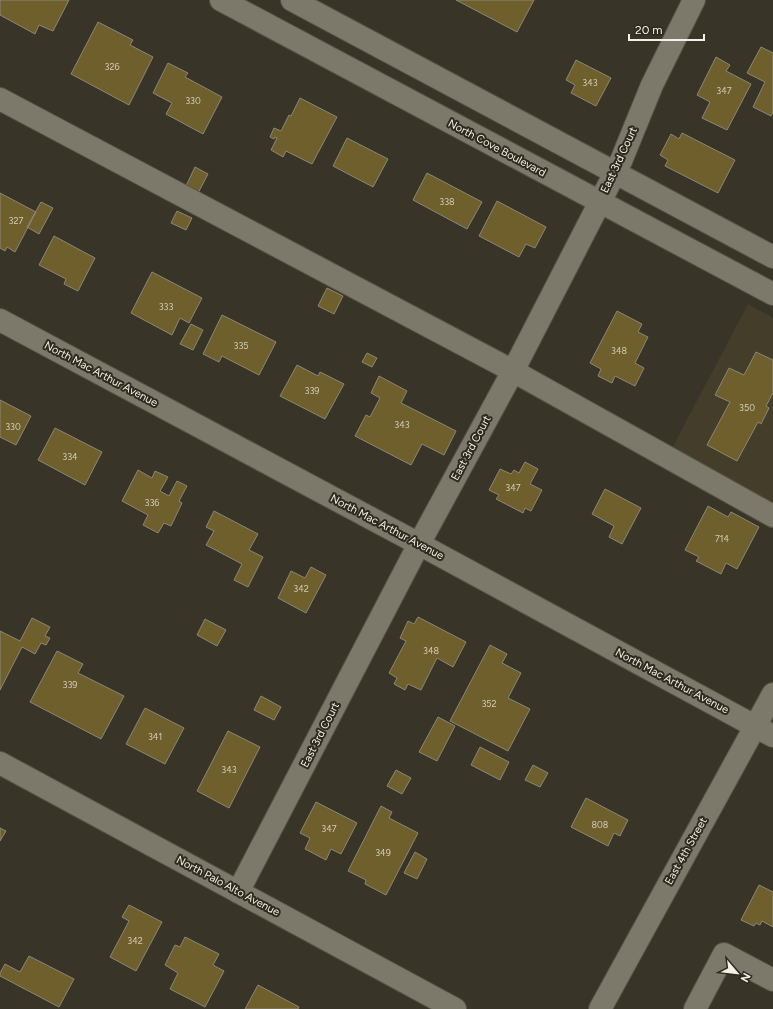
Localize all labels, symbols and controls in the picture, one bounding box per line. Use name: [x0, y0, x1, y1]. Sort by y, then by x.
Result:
scale bar: [629, 16, 704, 42]
text: 20 m: [635, 23, 663, 37]
house number: 326: [104, 61, 120, 72]
house number: 343: [582, 77, 598, 88]
house number: 347: [716, 85, 732, 96]
house number: 330: [185, 95, 201, 106]
street label: North Cove Boulevard: [446, 117, 548, 179]
street label: East 3rd Court: [598, 125, 640, 195]
house number: 338: [439, 196, 455, 207]
house number: 327: [9, 215, 24, 226]
house number: 333: [159, 301, 173, 312]
street label: North Mac Arthur Avenue: [42, 339, 160, 409]
house number: 335: [234, 340, 248, 351]
house number: 348: [611, 345, 627, 356]
house number: 339: [305, 385, 319, 396]
house number: 350: [739, 402, 755, 413]
street label: East 3rd Court: [449, 413, 493, 483]
house number: 343: [394, 419, 410, 430]
house number: 330: [5, 421, 21, 432]
house number: 334: [62, 451, 78, 462]
house number: 347: [505, 482, 521, 493]
street label: North Mac Arthur Avenue: [328, 492, 446, 562]
house number: 336: [145, 497, 159, 508]
house number: 714: [715, 533, 729, 544]
house number: 342: [293, 583, 309, 594]
house number: 348: [423, 645, 439, 656]
street label: North Mac Arthur Avenue: [613, 646, 731, 716]
house number: 339: [63, 679, 77, 690]
house number: 352: [481, 698, 497, 709]
street label: East 3rd Court: [298, 700, 342, 770]
house number: 341: [148, 731, 162, 742]
house number: 343: [221, 764, 237, 775]
street label: East 4th Street: [662, 815, 710, 887]
house number: 808: [592, 819, 609, 830]
house number: 347: [321, 823, 337, 834]
house number: 349: [375, 847, 391, 858]
street label: North Palo Alto Avenue: [174, 853, 282, 919]
house number: 342: [127, 935, 143, 946]
north arrow: [717, 953, 757, 993]
text: N: [738, 971, 753, 984]

